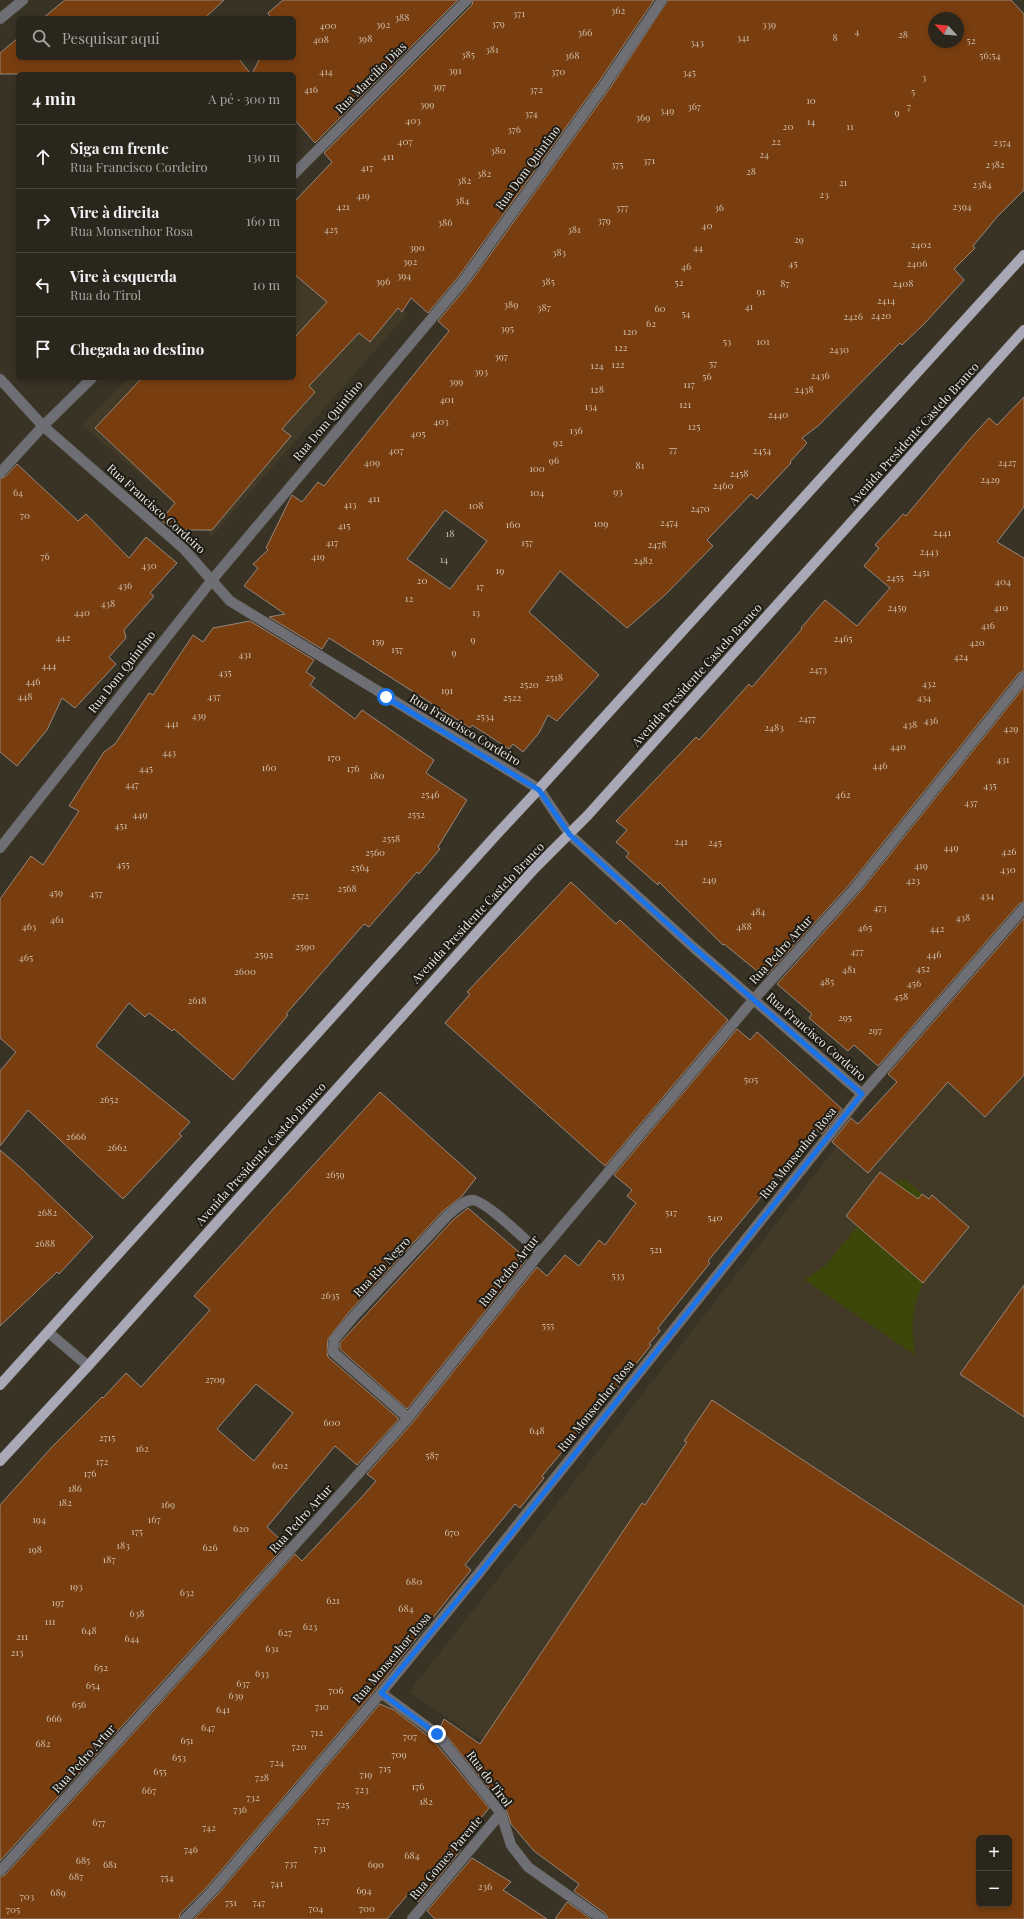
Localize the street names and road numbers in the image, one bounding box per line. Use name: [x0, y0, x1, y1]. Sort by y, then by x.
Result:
street label: Rua Marcílio Dias: [331, 38, 409, 116]
street label: Rua Dom Quintino: [491, 122, 563, 213]
street label: Avenida Presidente Castelo Branco: [844, 358, 982, 509]
street label: Rua Dom Quintino: [289, 376, 366, 464]
street label: Rua Francisco Cordeiro: [104, 460, 210, 557]
street label: Avenida Presidente Castelo Branco: [627, 599, 765, 750]
street label: Rua Dom Quintino: [84, 627, 159, 716]
street label: Rua Francisco Cordeiro: [407, 690, 524, 769]
street label: Avenida Presidente Castelo Branco: [407, 838, 547, 987]
street label: Rua Pedro Artur: [745, 911, 816, 987]
street label: Rua Francisco Cordeiro: [763, 988, 870, 1084]
street label: Avenida Presidente Castelo Branco: [191, 1078, 329, 1229]
street label: Rua Monsenhor Rosa: [755, 1103, 839, 1202]
street label: Rua Pedro Artur: [475, 1231, 542, 1309]
street label: Rua Rio Negro: [349, 1232, 414, 1300]
street label: Rua Monsenhor Rosa: [553, 1356, 637, 1455]
street label: Rua Pedro Artur: [265, 1480, 336, 1556]
street label: Rua Monsenhor Rosa: [349, 1609, 434, 1706]
street label: Rua Pedro Artur: [48, 1720, 119, 1796]
street label: Rua do Tirol: [464, 1747, 516, 1810]
street label: Rua Gomes Parente: [405, 1812, 485, 1903]

